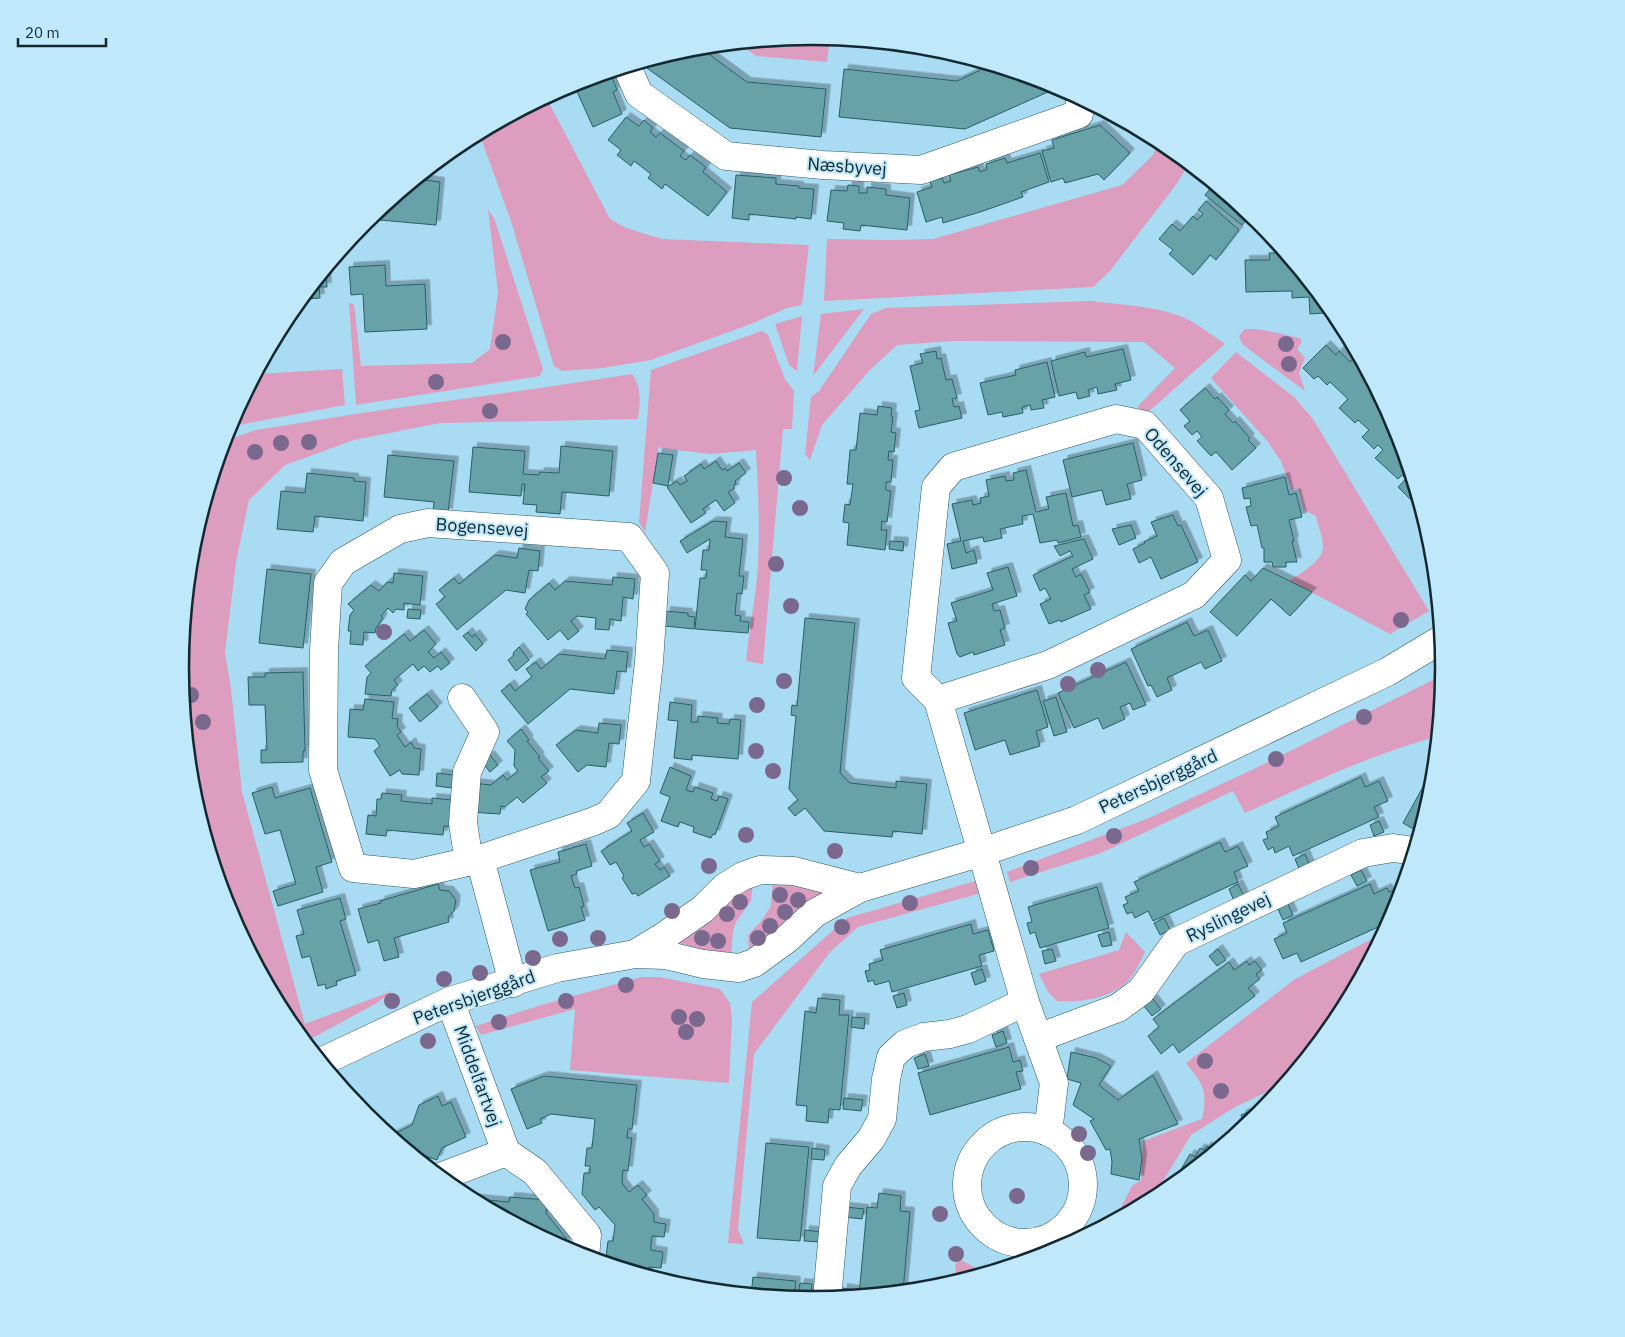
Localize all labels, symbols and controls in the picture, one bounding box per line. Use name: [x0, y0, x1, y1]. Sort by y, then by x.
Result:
scale bar: [18, 15, 105, 47]
text: 20 m: [25, 23, 60, 42]
street label: Næsbyvej: [807, 152, 887, 180]
street label: Odensevej: [1139, 422, 1213, 502]
street label: Bogensevej: [435, 512, 529, 542]
street label: Petersbjerggård: [1095, 743, 1221, 819]
street label: Ryslingevej: [1182, 887, 1274, 947]
street label: Petersbjerggård: [410, 964, 538, 1030]
street label: Middelfartvej: [449, 1022, 507, 1130]

